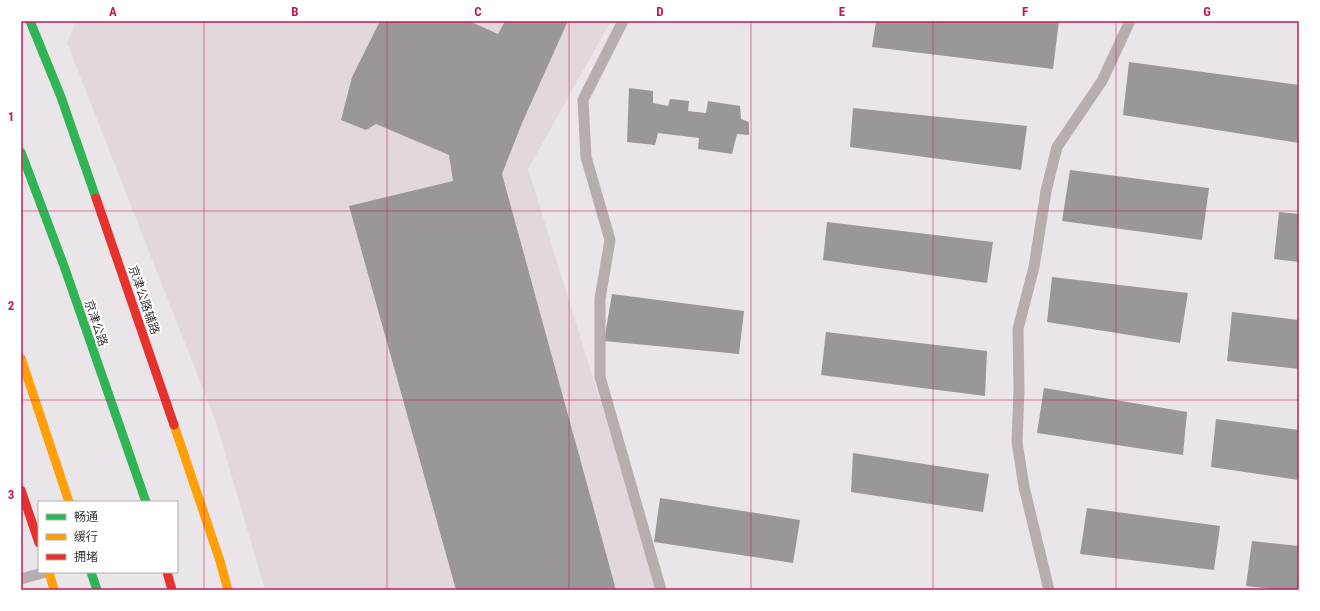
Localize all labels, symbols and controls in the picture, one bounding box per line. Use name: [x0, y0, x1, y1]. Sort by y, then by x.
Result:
text: A: [109, 4, 117, 19]
text: B: [291, 4, 299, 19]
text: C: [474, 4, 482, 19]
text: D: [656, 4, 664, 19]
text: E: [839, 4, 846, 19]
text: F: [1022, 4, 1028, 19]
text: G: [1203, 4, 1211, 19]
text: 1: [8, 109, 14, 124]
street label: 京津公路辅路: [126, 264, 162, 336]
text: 2: [8, 298, 15, 313]
street label: 京津公路: [82, 298, 110, 348]
text: 3: [8, 487, 14, 502]
legend: [38, 501, 178, 573]
text: 畅通: [74, 510, 98, 524]
text: 缓行: [74, 530, 98, 544]
text: 拥堵: [74, 550, 98, 564]

